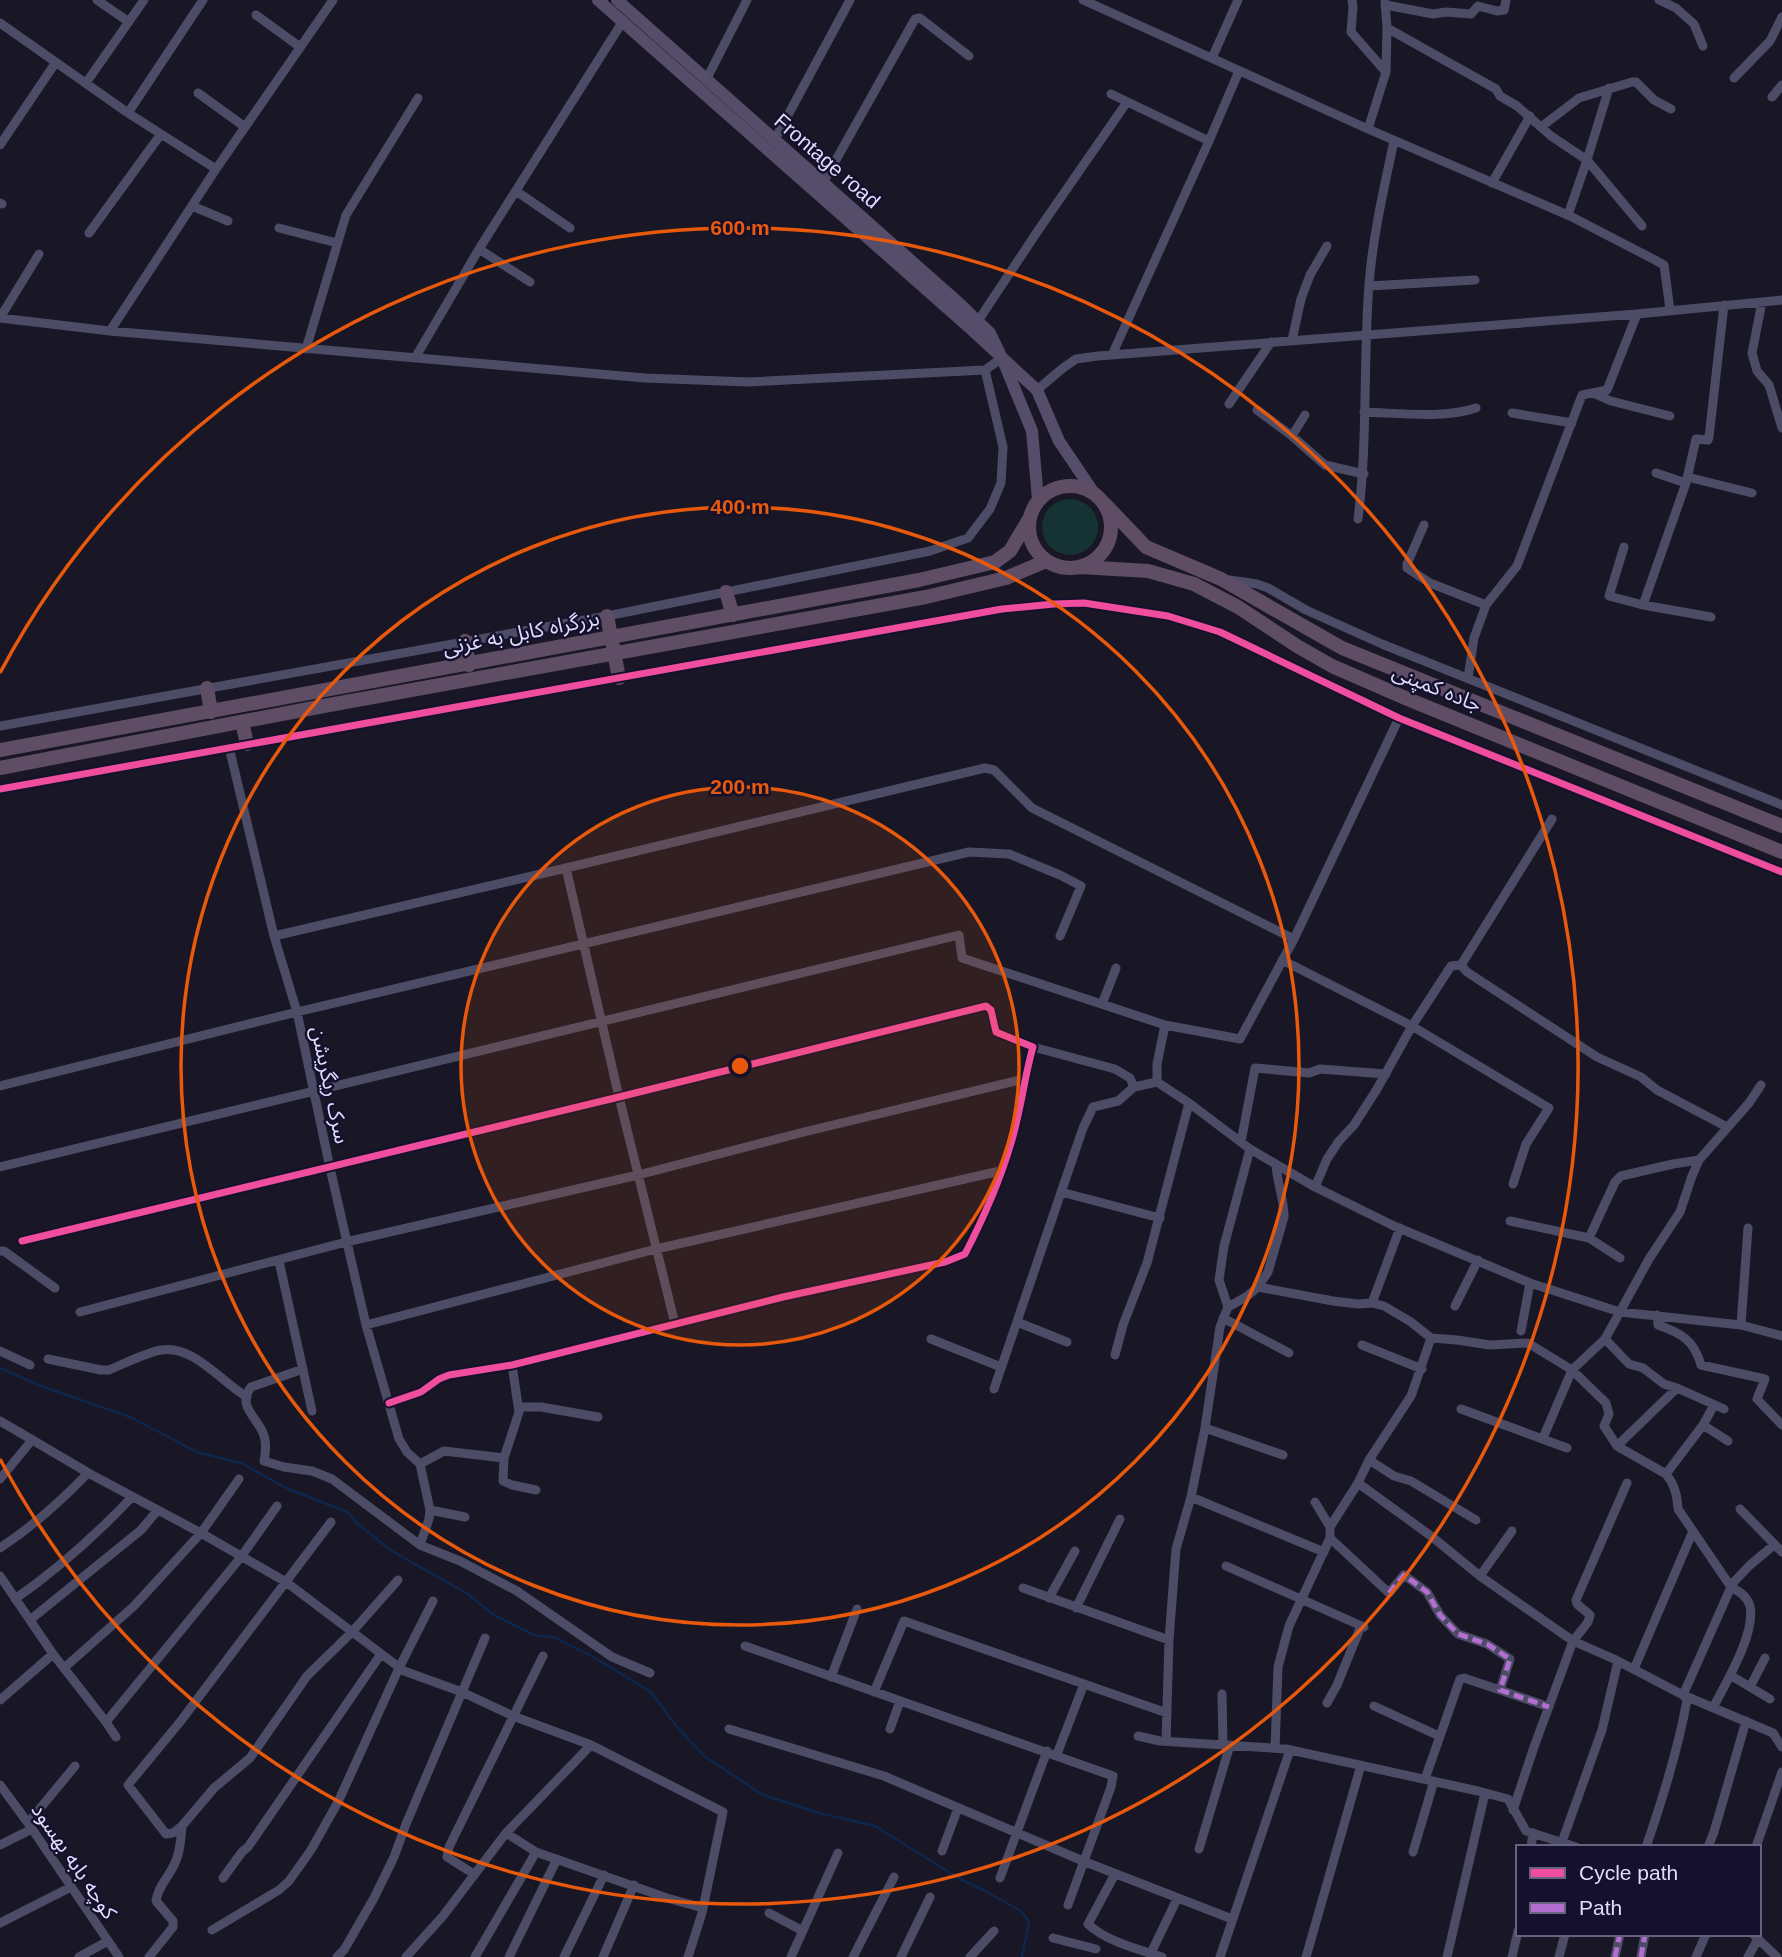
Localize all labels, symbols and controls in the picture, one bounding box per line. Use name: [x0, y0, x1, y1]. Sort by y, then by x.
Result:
street label: Frontage road: [770, 109, 885, 213]
text: 600 m: [710, 216, 770, 239]
text: 400 m: [710, 495, 770, 518]
street label: بزرگراه کابل به غزنی: [441, 606, 601, 660]
street label: جاده کمپنی: [1388, 659, 1485, 718]
text: 200 m: [710, 775, 770, 798]
street label: سرک ریگریشن: [306, 1024, 354, 1146]
centre of rings: [728, 1054, 752, 1078]
street label: کوچه بابه بهسود: [26, 1799, 122, 1924]
legend: [1516, 1845, 1761, 1936]
text: Cycle path: [1579, 1861, 1678, 1884]
text: Path: [1579, 1896, 1622, 1919]

